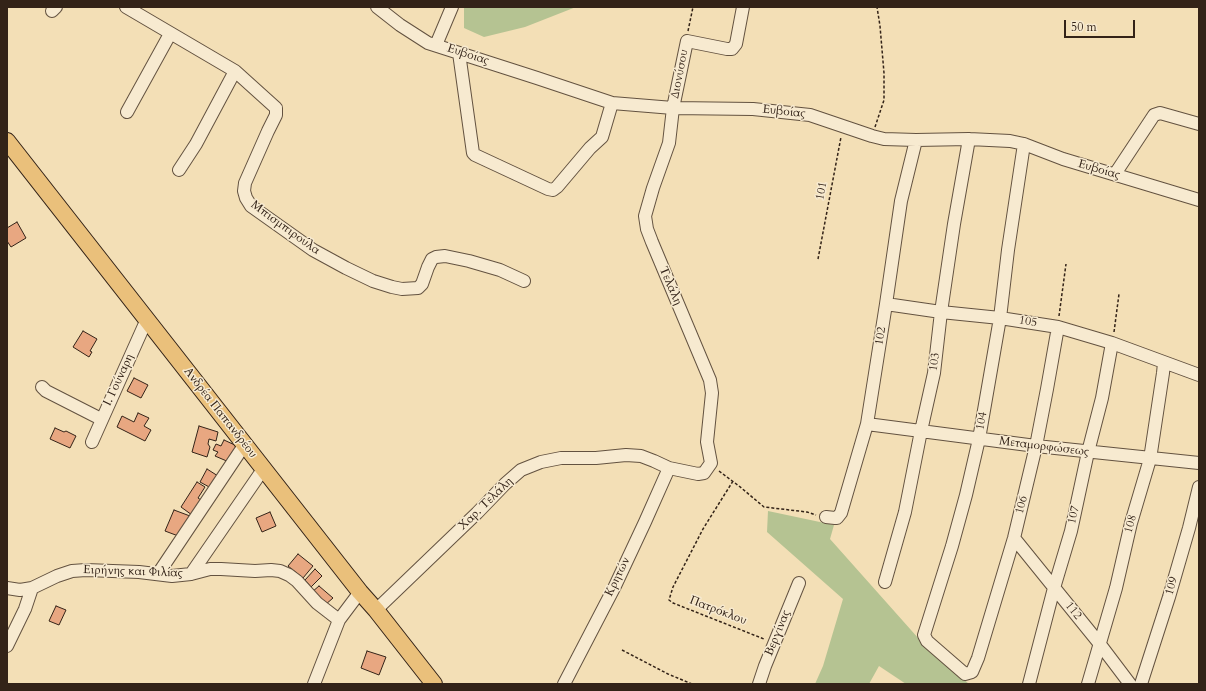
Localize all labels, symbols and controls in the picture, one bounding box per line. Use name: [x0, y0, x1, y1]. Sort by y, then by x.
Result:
scale bar: [1066, 12, 1137, 38]
text: 50 m: [1071, 19, 1097, 35]
street label: Ευβοίας: [445, 41, 491, 69]
street label: Διονύσου: [668, 48, 692, 100]
street label: Ευβοίας: [762, 103, 806, 121]
street label: Ευβοίας: [1076, 157, 1122, 183]
street label: 101: [813, 181, 831, 201]
street label: Μπισμπιρούλα: [248, 198, 322, 258]
street label: Τελάλη: [655, 265, 685, 307]
street label: 105: [1018, 313, 1038, 331]
street label: 102: [872, 326, 890, 346]
street label: Ι. Γούναρη: [101, 352, 137, 408]
street label: 103: [927, 352, 943, 372]
street label: Ανδρέα Παπανδρέου: [180, 365, 260, 461]
street label: 104: [973, 411, 991, 431]
street label: Μεταμορφώσεως: [998, 434, 1090, 460]
street label: Χαρ. Τελάλη: [456, 475, 516, 533]
street label: 106: [1013, 494, 1031, 516]
street label: 107: [1065, 504, 1083, 526]
street label: 108: [1122, 513, 1140, 535]
street label: Κρητών: [602, 555, 634, 599]
street label: Ειρήνης και Φιλίας: [83, 563, 183, 581]
street label: 109: [1163, 575, 1181, 597]
street label: Πατρόκλου: [687, 594, 749, 628]
street label: 112: [1062, 599, 1084, 623]
street label: Βεργίνας: [762, 608, 794, 658]

